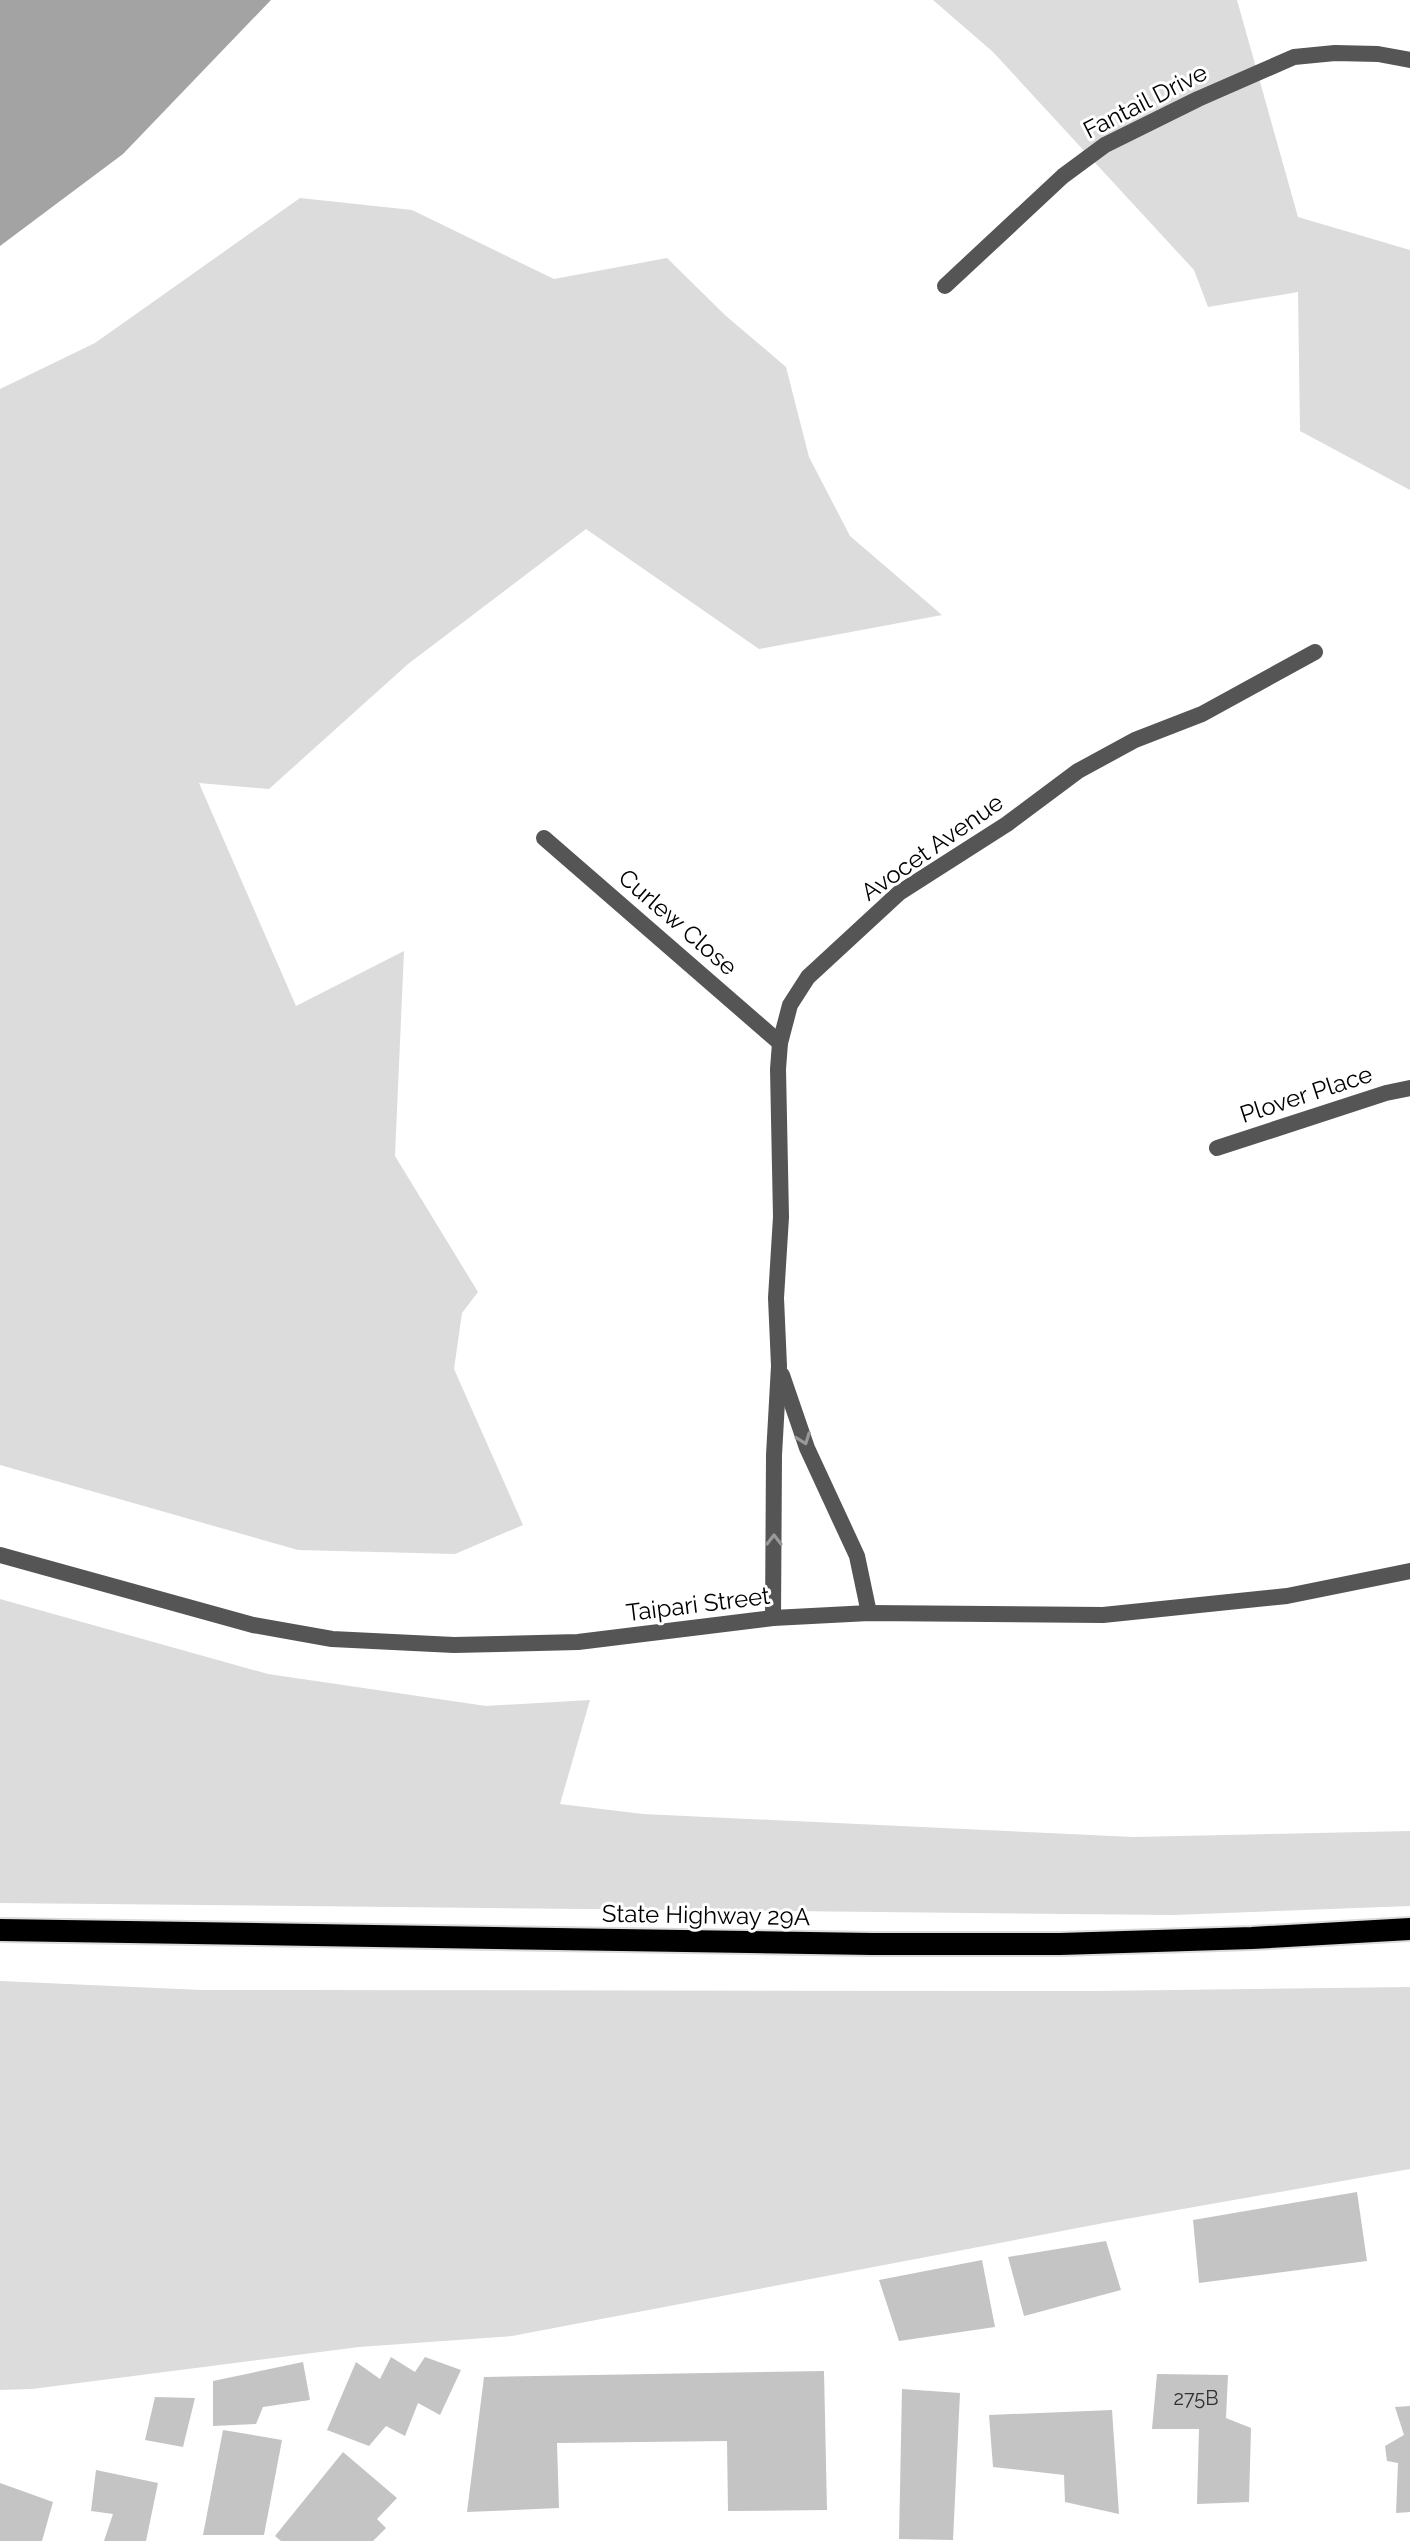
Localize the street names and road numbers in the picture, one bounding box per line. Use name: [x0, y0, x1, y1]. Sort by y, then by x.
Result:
street label: Fantail Drive: [1078, 57, 1212, 145]
street label: Avocet Avenue: [855, 787, 1009, 907]
street label: Curlew Close: [613, 863, 743, 981]
street label: Plover Place: [1236, 1059, 1376, 1129]
street label: Taipari Street: [624, 1581, 772, 1627]
street label: State Highway 29A: [602, 1899, 810, 1931]

